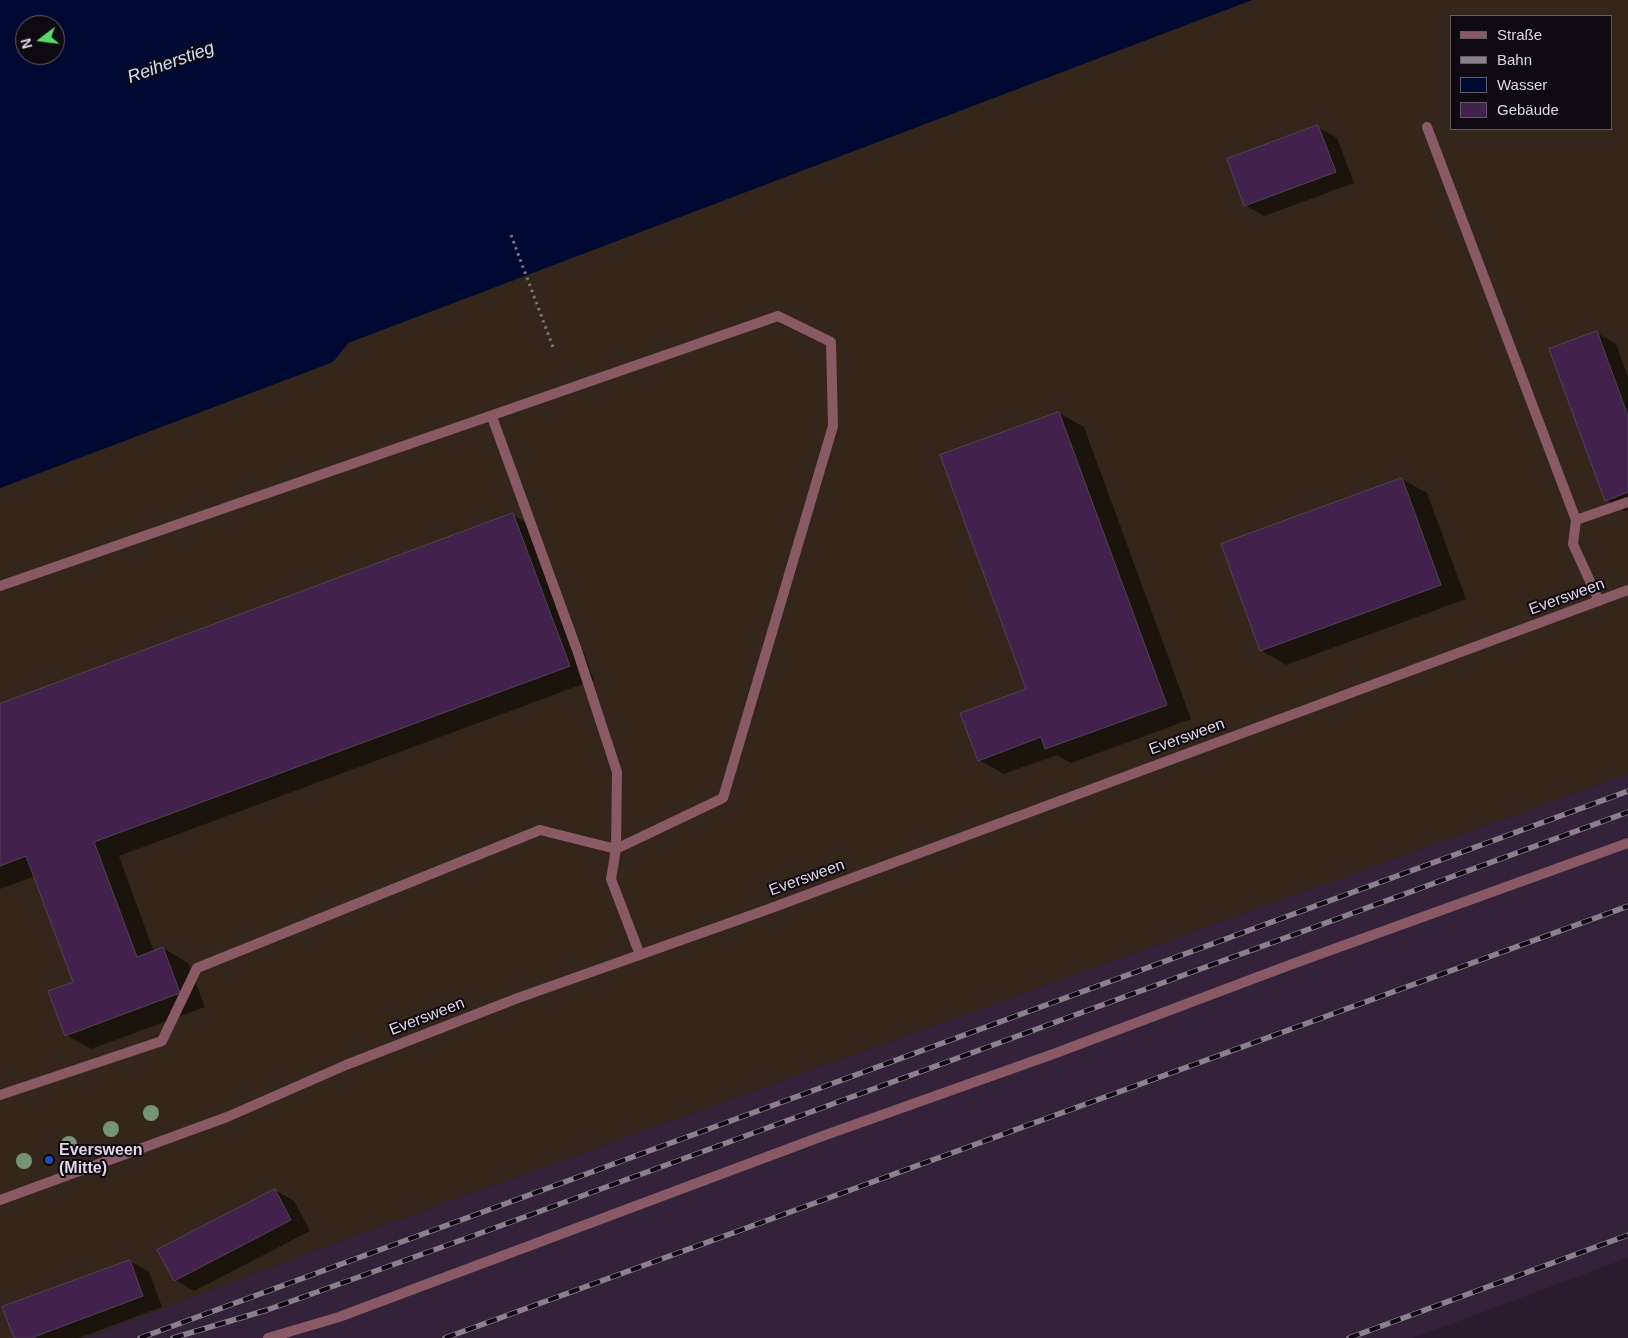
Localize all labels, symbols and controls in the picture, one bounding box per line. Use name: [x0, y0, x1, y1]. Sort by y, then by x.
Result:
north arrow: [15, 15, 65, 65]
legend: [1450, 15, 1613, 130]
text: Straße: [1497, 26, 1542, 43]
text: N: [17, 37, 36, 51]
water label: Reiherstieg: [125, 37, 217, 89]
text: Bahn: [1497, 51, 1532, 68]
text: Wasser: [1497, 76, 1547, 93]
text: Gebäude: [1497, 101, 1559, 118]
street label: Eversween: [1527, 574, 1607, 620]
street label: Eversween: [1147, 714, 1227, 760]
street label: Eversween: [767, 855, 847, 901]
street label: Eversween: [387, 994, 467, 1040]
place label: Eversween (Mitte): [59, 1141, 143, 1179]
marker: Eversween (Mitte): [43, 1154, 55, 1166]

